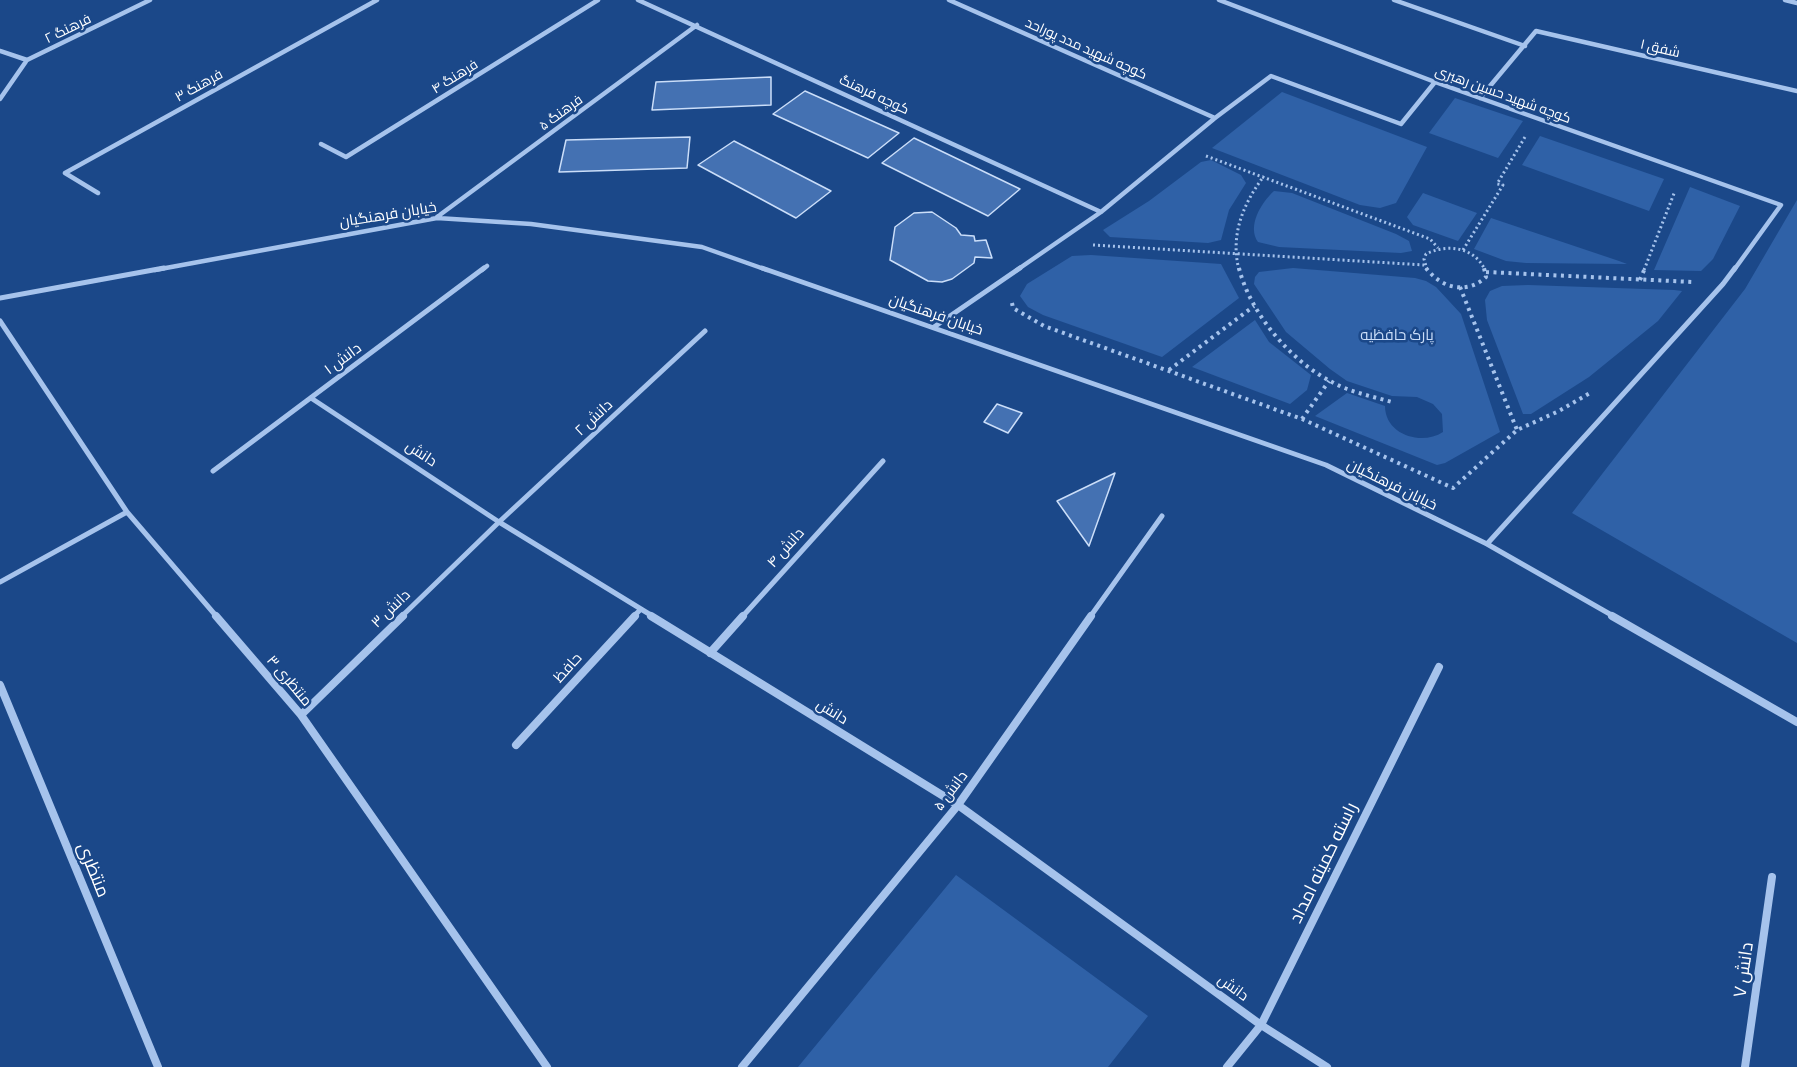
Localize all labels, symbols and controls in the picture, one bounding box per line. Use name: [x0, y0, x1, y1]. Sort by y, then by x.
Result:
street label: فرهنگ ۲: [42, 11, 94, 47]
street label: کوچه شهید مدد پوراحد: [1022, 15, 1150, 83]
street label: شفق ۱: [1638, 36, 1682, 62]
street label: فرهنگ ۴: [429, 56, 481, 98]
street label: کوچه شهید حسین رهبری: [1433, 63, 1573, 127]
street label: فرهنگ ۳: [172, 66, 226, 106]
street label: کوچه فرهنگ: [836, 72, 912, 118]
street label: فرهنگ ۵: [536, 92, 586, 134]
street label: خیابان فرهنگیان: [338, 198, 438, 232]
street label: خیابان فرهنگیان: [887, 291, 985, 339]
park label: پارک حافظیه: [1360, 327, 1434, 345]
street label: دانش ۱: [321, 339, 365, 379]
street label: دانش ۲: [571, 396, 617, 440]
street label: دانش: [402, 437, 440, 471]
street label: خیابان فرهنگیان: [1344, 455, 1440, 515]
street label: دانش ۴: [764, 524, 808, 572]
street label: دانش ۳: [368, 586, 414, 632]
street label: حافظ: [550, 649, 586, 687]
street label: منتظری ۳: [263, 652, 315, 710]
street label: دانش: [813, 695, 851, 729]
street label: دانش ۵: [930, 767, 972, 815]
street label: راسته کمیته امداد: [1285, 799, 1363, 927]
street label: منتظری: [72, 839, 114, 901]
street label: دانش ۷: [1729, 941, 1759, 999]
street label: دانش: [1214, 971, 1252, 1005]

